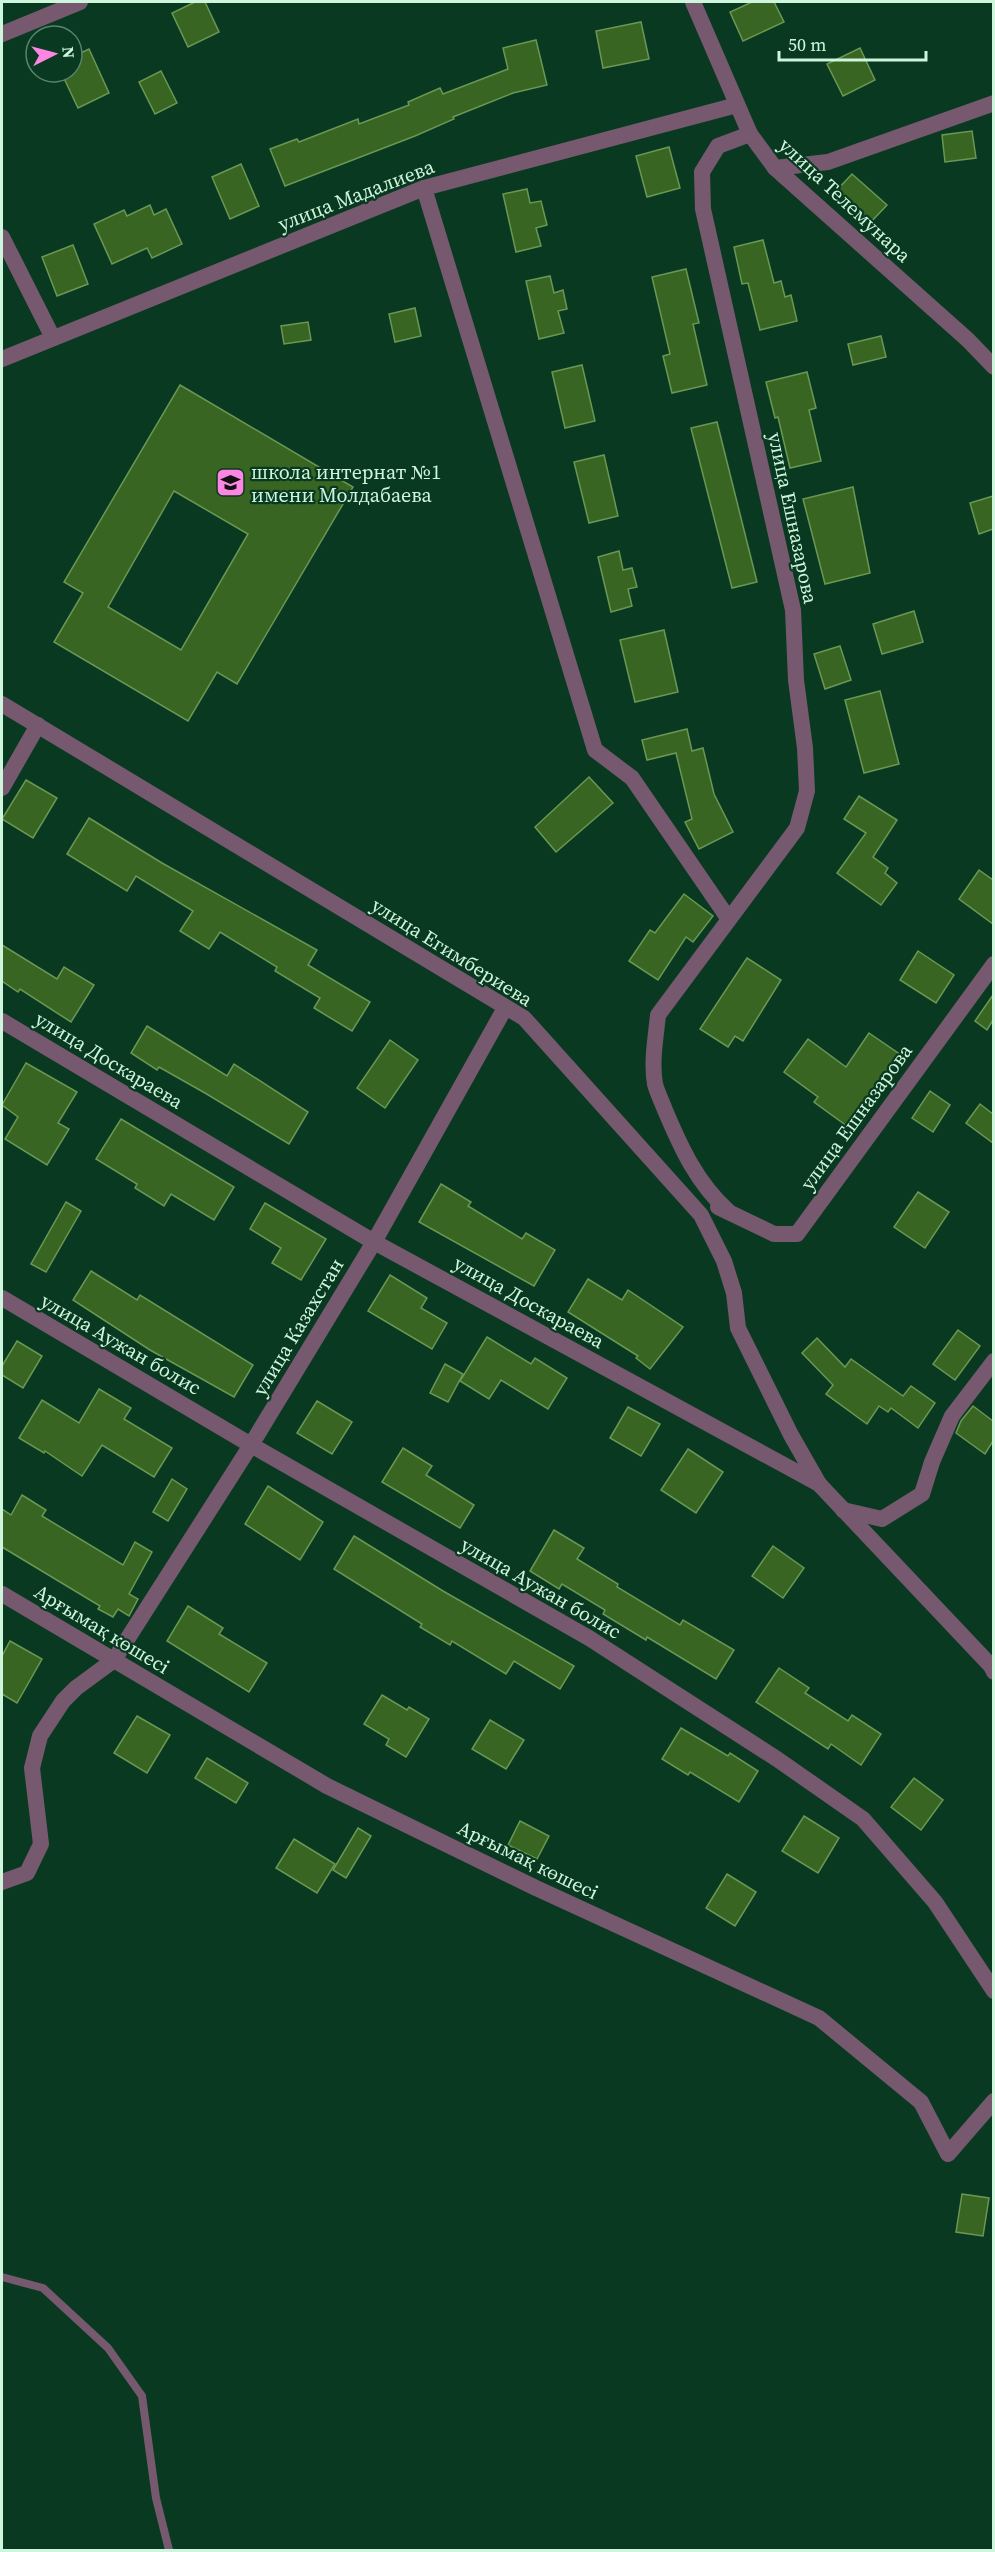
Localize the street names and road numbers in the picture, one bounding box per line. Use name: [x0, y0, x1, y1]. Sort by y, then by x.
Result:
street label: улица Телемунара: [773, 131, 918, 269]
street label: улица Мадалиева: [274, 152, 439, 238]
street label: улица Ешназарова: [761, 430, 825, 607]
street label: улица Егимбериева: [366, 891, 539, 1013]
street label: улица Доскараева: [30, 1005, 189, 1116]
street label: улица Ешназарова: [793, 1038, 919, 1196]
street label: улица Доскараева: [449, 1249, 610, 1355]
street label: улица Казахстан: [246, 1253, 350, 1401]
street label: улица Аужан болис: [36, 1287, 207, 1402]
street label: улица Аужан болис: [456, 1531, 627, 1646]
street label: Арғымақ көшесі: [29, 1577, 175, 1681]
street label: Арғымақ көшесі: [453, 1814, 603, 1906]

